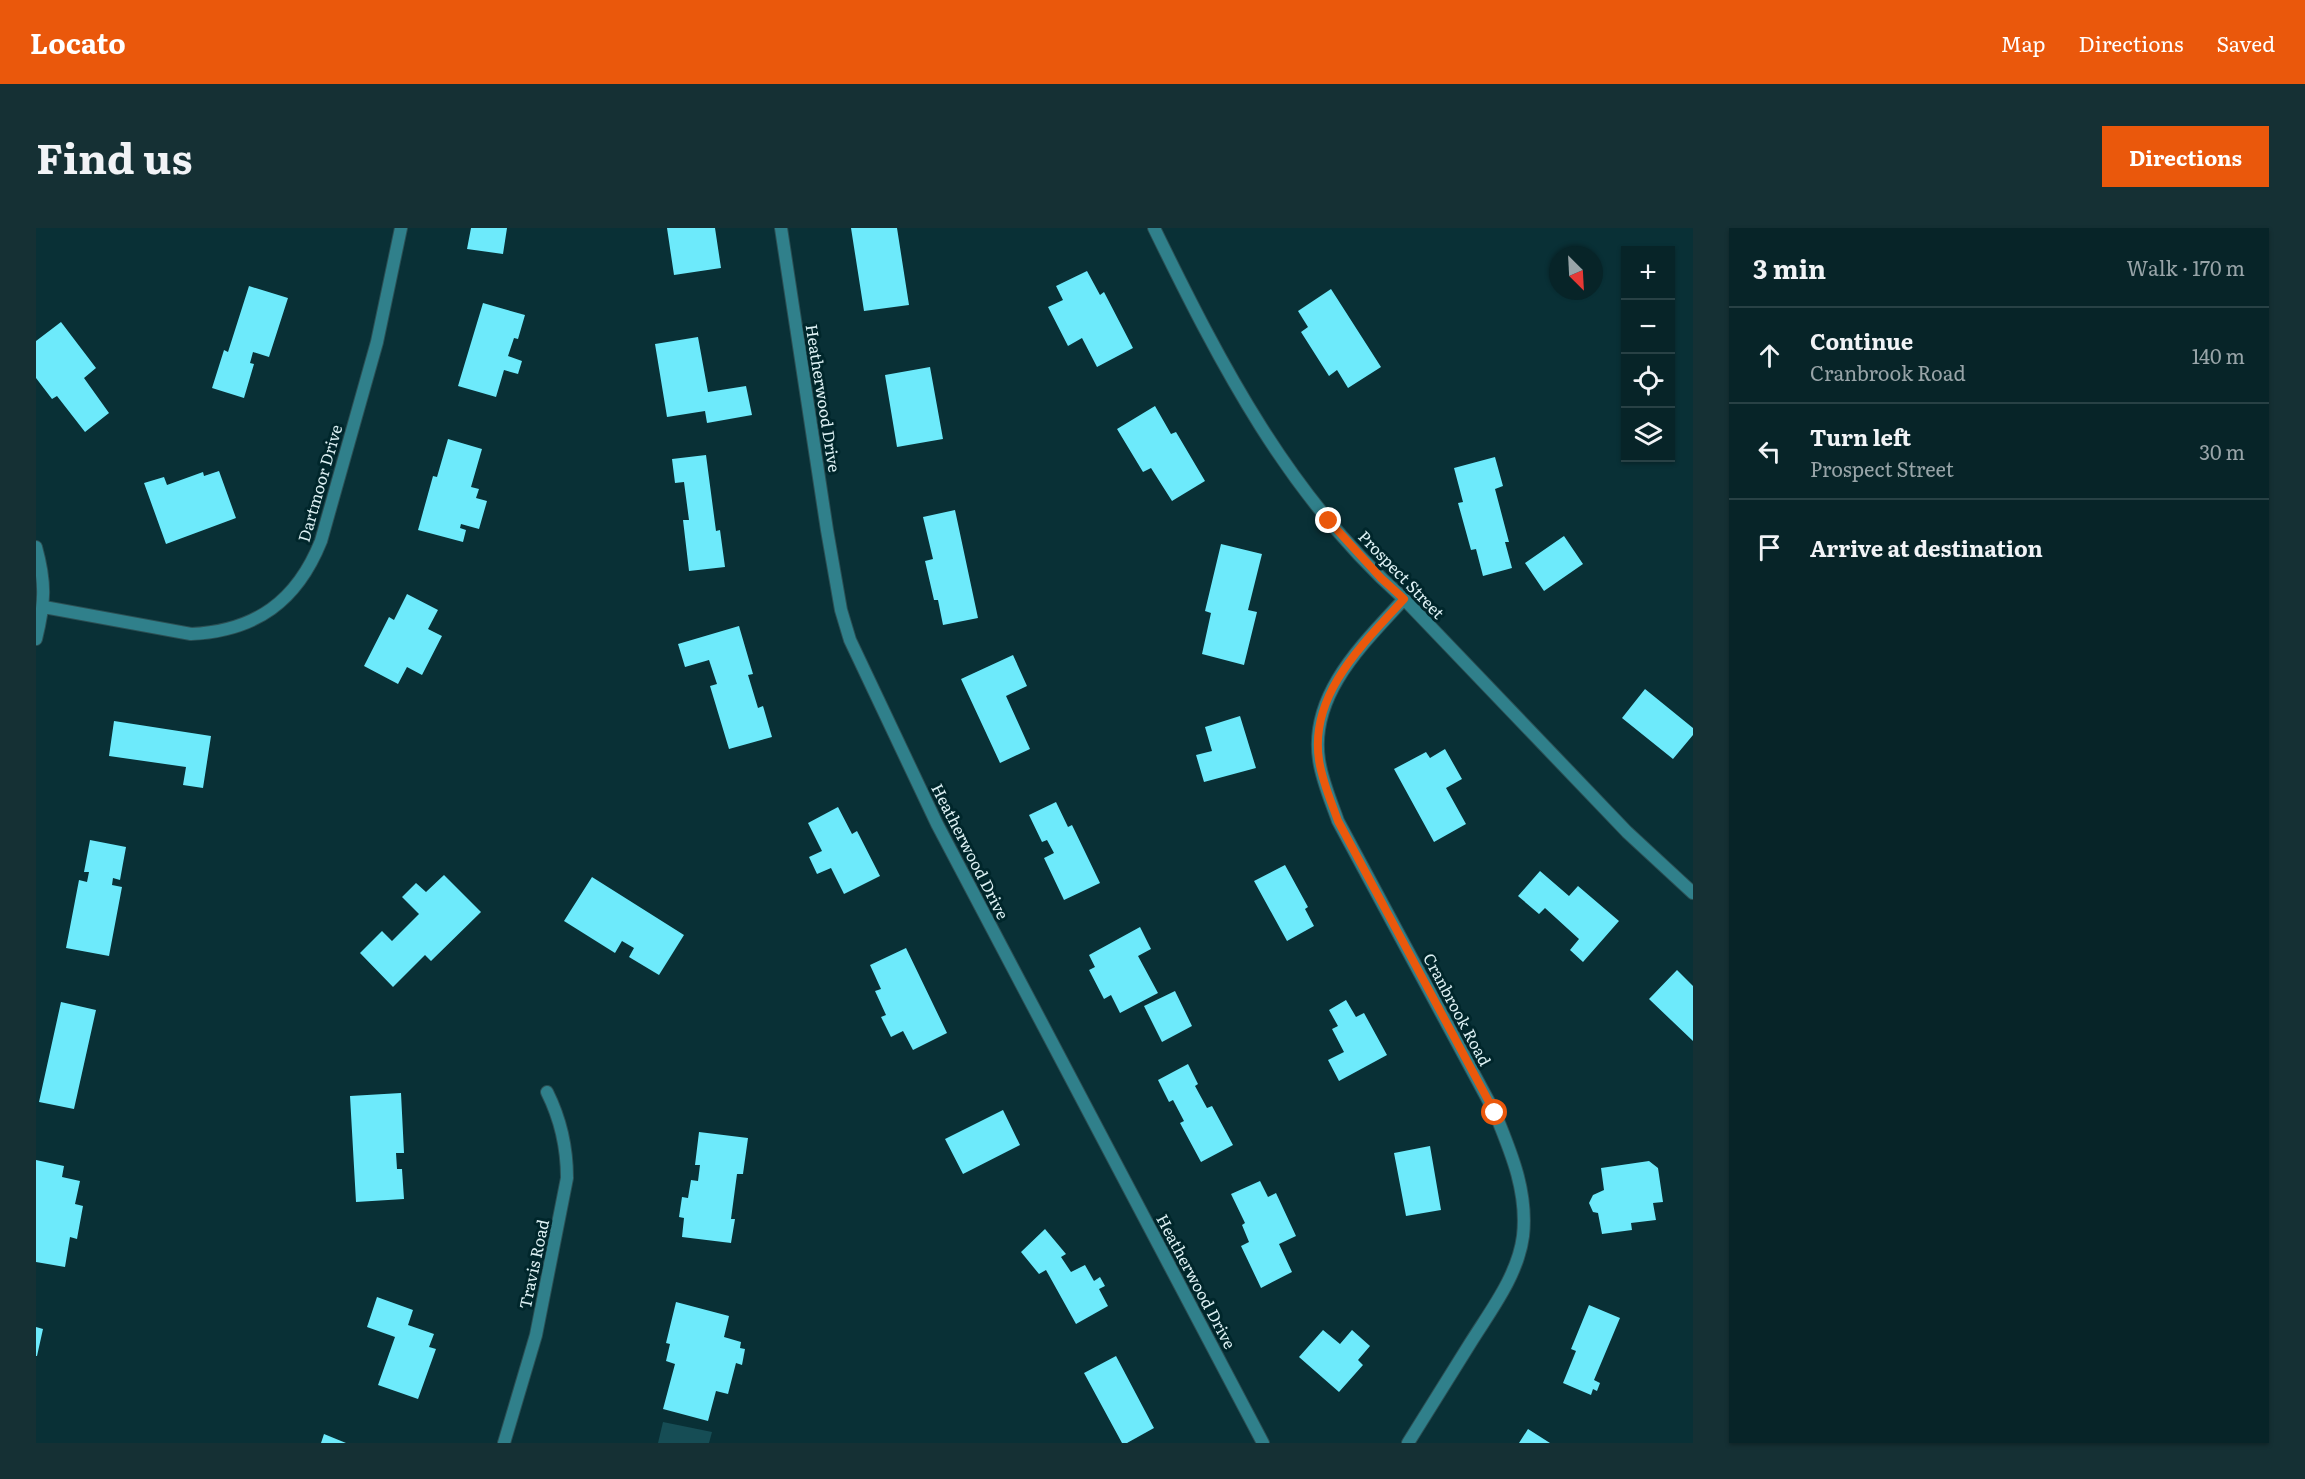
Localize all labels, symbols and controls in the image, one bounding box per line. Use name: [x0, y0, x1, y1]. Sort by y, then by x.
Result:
text: Locato: [30, 21, 126, 63]
text: Map: [2001, 27, 2046, 58]
text: Directions: [2079, 27, 2184, 58]
text: Saved: [2217, 27, 2275, 58]
text: Find us: [36, 125, 193, 187]
button: Directions: [2102, 126, 2269, 187]
north arrow: [1549, 246, 1603, 300]
map controls: [1621, 246, 1675, 462]
button: +: [1621, 246, 1675, 300]
text: 3 min: [1753, 248, 1826, 287]
text: Walk · 170 m: [2127, 252, 2245, 282]
button: −: [1621, 300, 1675, 354]
street label: Heatherwood Drive: [800, 322, 848, 474]
text: Continue: [1810, 324, 1913, 357]
icon: ahead: [1753, 339, 1786, 372]
text: 140 m: [2192, 340, 2245, 370]
button: locate: [1621, 354, 1675, 408]
text: Cranbrook Road: [1810, 357, 1966, 387]
button: layers: [1621, 408, 1675, 462]
text: Turn left: [1810, 420, 1911, 453]
street label: Dartmoor Drive: [291, 421, 347, 545]
icon: left: [1753, 435, 1786, 468]
text: 30 m: [2199, 436, 2245, 466]
text: Prospect Street: [1810, 453, 1954, 483]
route end: [1315, 507, 1341, 533]
street label: Prospect Street: [1353, 524, 1451, 624]
icon: arrive: [1753, 531, 1786, 564]
text: Arrive at destination: [1810, 531, 2043, 564]
street label: Heatherwood Drive: [926, 779, 1016, 923]
street label: Cranbrook Road: [1418, 948, 1498, 1070]
route start: [1481, 1099, 1507, 1125]
street label: Heatherwood Drive: [1151, 1209, 1243, 1353]
street label: Travis Road: [512, 1217, 554, 1311]

